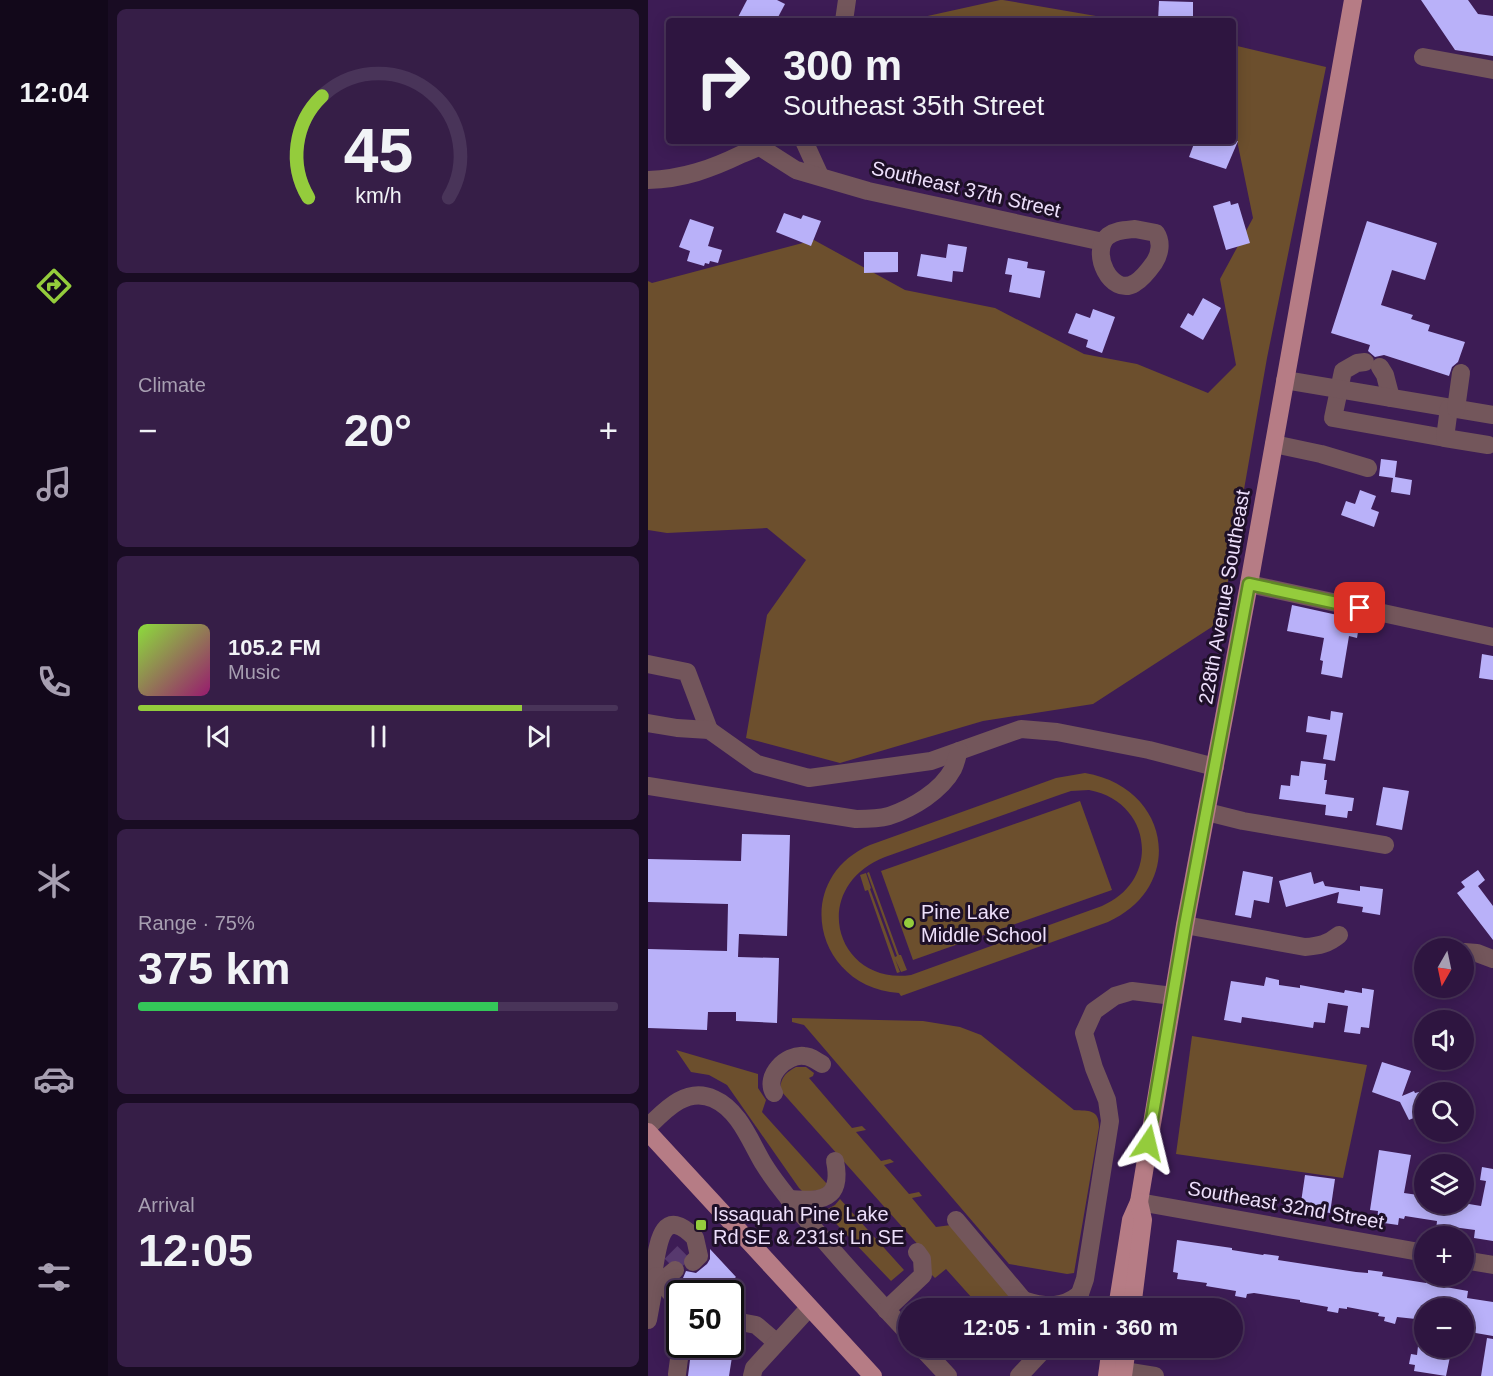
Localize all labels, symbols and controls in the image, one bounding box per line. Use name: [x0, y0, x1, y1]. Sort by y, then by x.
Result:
icon: right: [684, 42, 762, 120]
text: 300 m: [783, 42, 902, 89]
text: 12:04: [19, 78, 89, 108]
text: Southeast 35th Street: [783, 91, 1044, 121]
text: 45: [343, 116, 413, 185]
street label: Southeast 37th Street: [869, 157, 1063, 222]
text: km/h: [355, 185, 401, 209]
icon: directions: [33, 265, 75, 307]
text: Climate: [138, 374, 206, 396]
text: 20°: [344, 405, 412, 456]
text: −: [138, 412, 157, 449]
text: +: [599, 412, 618, 449]
icon: music: [33, 463, 75, 505]
street label: 228th Avenue Southeast: [1194, 488, 1254, 706]
pin: [1334, 582, 1385, 633]
icon: arrive: [1343, 591, 1376, 624]
text: 105.2 FM: [228, 635, 321, 660]
icon: phone: [33, 661, 75, 703]
text: Music: [228, 661, 280, 683]
icon: previous: [202, 720, 235, 753]
icon: pause: [362, 720, 395, 753]
icon: next: [522, 720, 555, 753]
icon: climate: [33, 860, 75, 902]
place label: Pine Lake Middle School: [921, 901, 1047, 946]
text: Range · 75%: [138, 912, 255, 934]
marker: Pine Lake Middle School: [902, 916, 916, 930]
north arrow: [1414, 938, 1474, 998]
map controls: [1414, 938, 1474, 1358]
text: 375 km: [138, 943, 291, 994]
button: sound: [1414, 1010, 1474, 1070]
icon: car: [33, 1058, 75, 1100]
button: search: [1414, 1082, 1474, 1142]
position arrow: [1116, 1111, 1180, 1175]
button: layers: [1414, 1154, 1474, 1214]
street label: Southeast 32nd Street: [1186, 1177, 1386, 1233]
text: Arrival: [138, 1194, 195, 1216]
place label: Issaquah Pine Lake Rd SE & 231st Ln SE: [713, 1203, 904, 1248]
marker: Issaquah Pine Lake Rd SE & 231st Ln SE: [694, 1218, 708, 1232]
text: 12:05: [138, 1225, 253, 1276]
button: +: [1414, 1226, 1474, 1286]
icon: filters: [33, 1256, 75, 1298]
speed limit sign: 50: [666, 1280, 744, 1358]
button: −: [1414, 1298, 1474, 1358]
text: 12:05 · 1 min · 360 m: [963, 1315, 1178, 1340]

